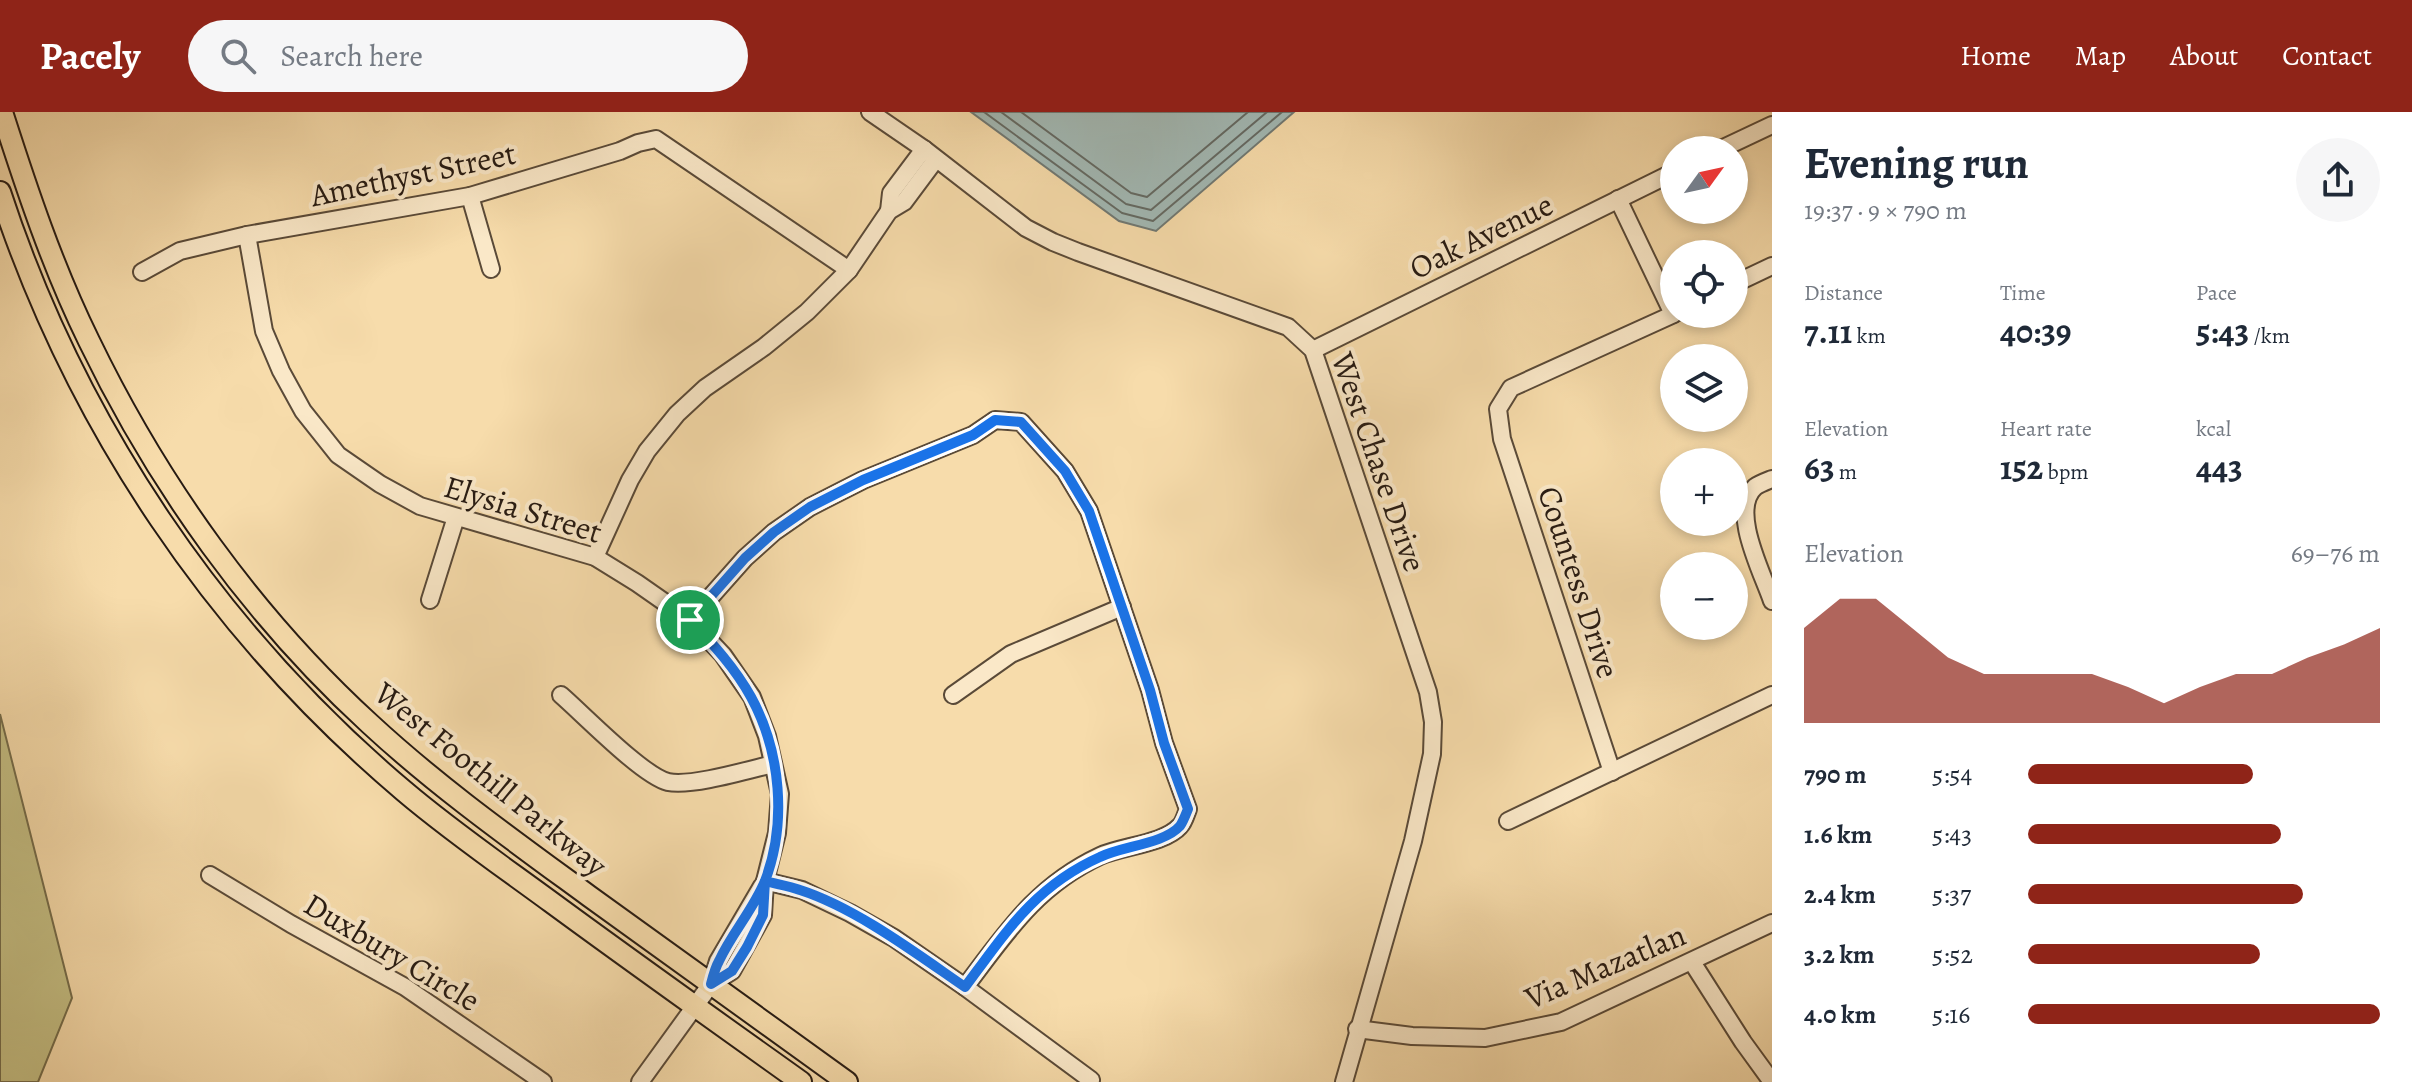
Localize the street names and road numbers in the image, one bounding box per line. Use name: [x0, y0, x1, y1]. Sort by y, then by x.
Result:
street label: Amethyst Street: [305, 131, 520, 217]
street label: Oak Avenue: [1402, 182, 1560, 290]
street label: West Chase Drive: [1321, 346, 1437, 577]
street label: Elysia Street: [439, 464, 607, 554]
street label: Countess Drive: [1527, 481, 1631, 683]
street label: West Foothill Parkway: [365, 671, 617, 887]
street label: Duxbury Circle: [296, 882, 488, 1022]
street label: Via Mazatlan: [1517, 912, 1692, 1020]

